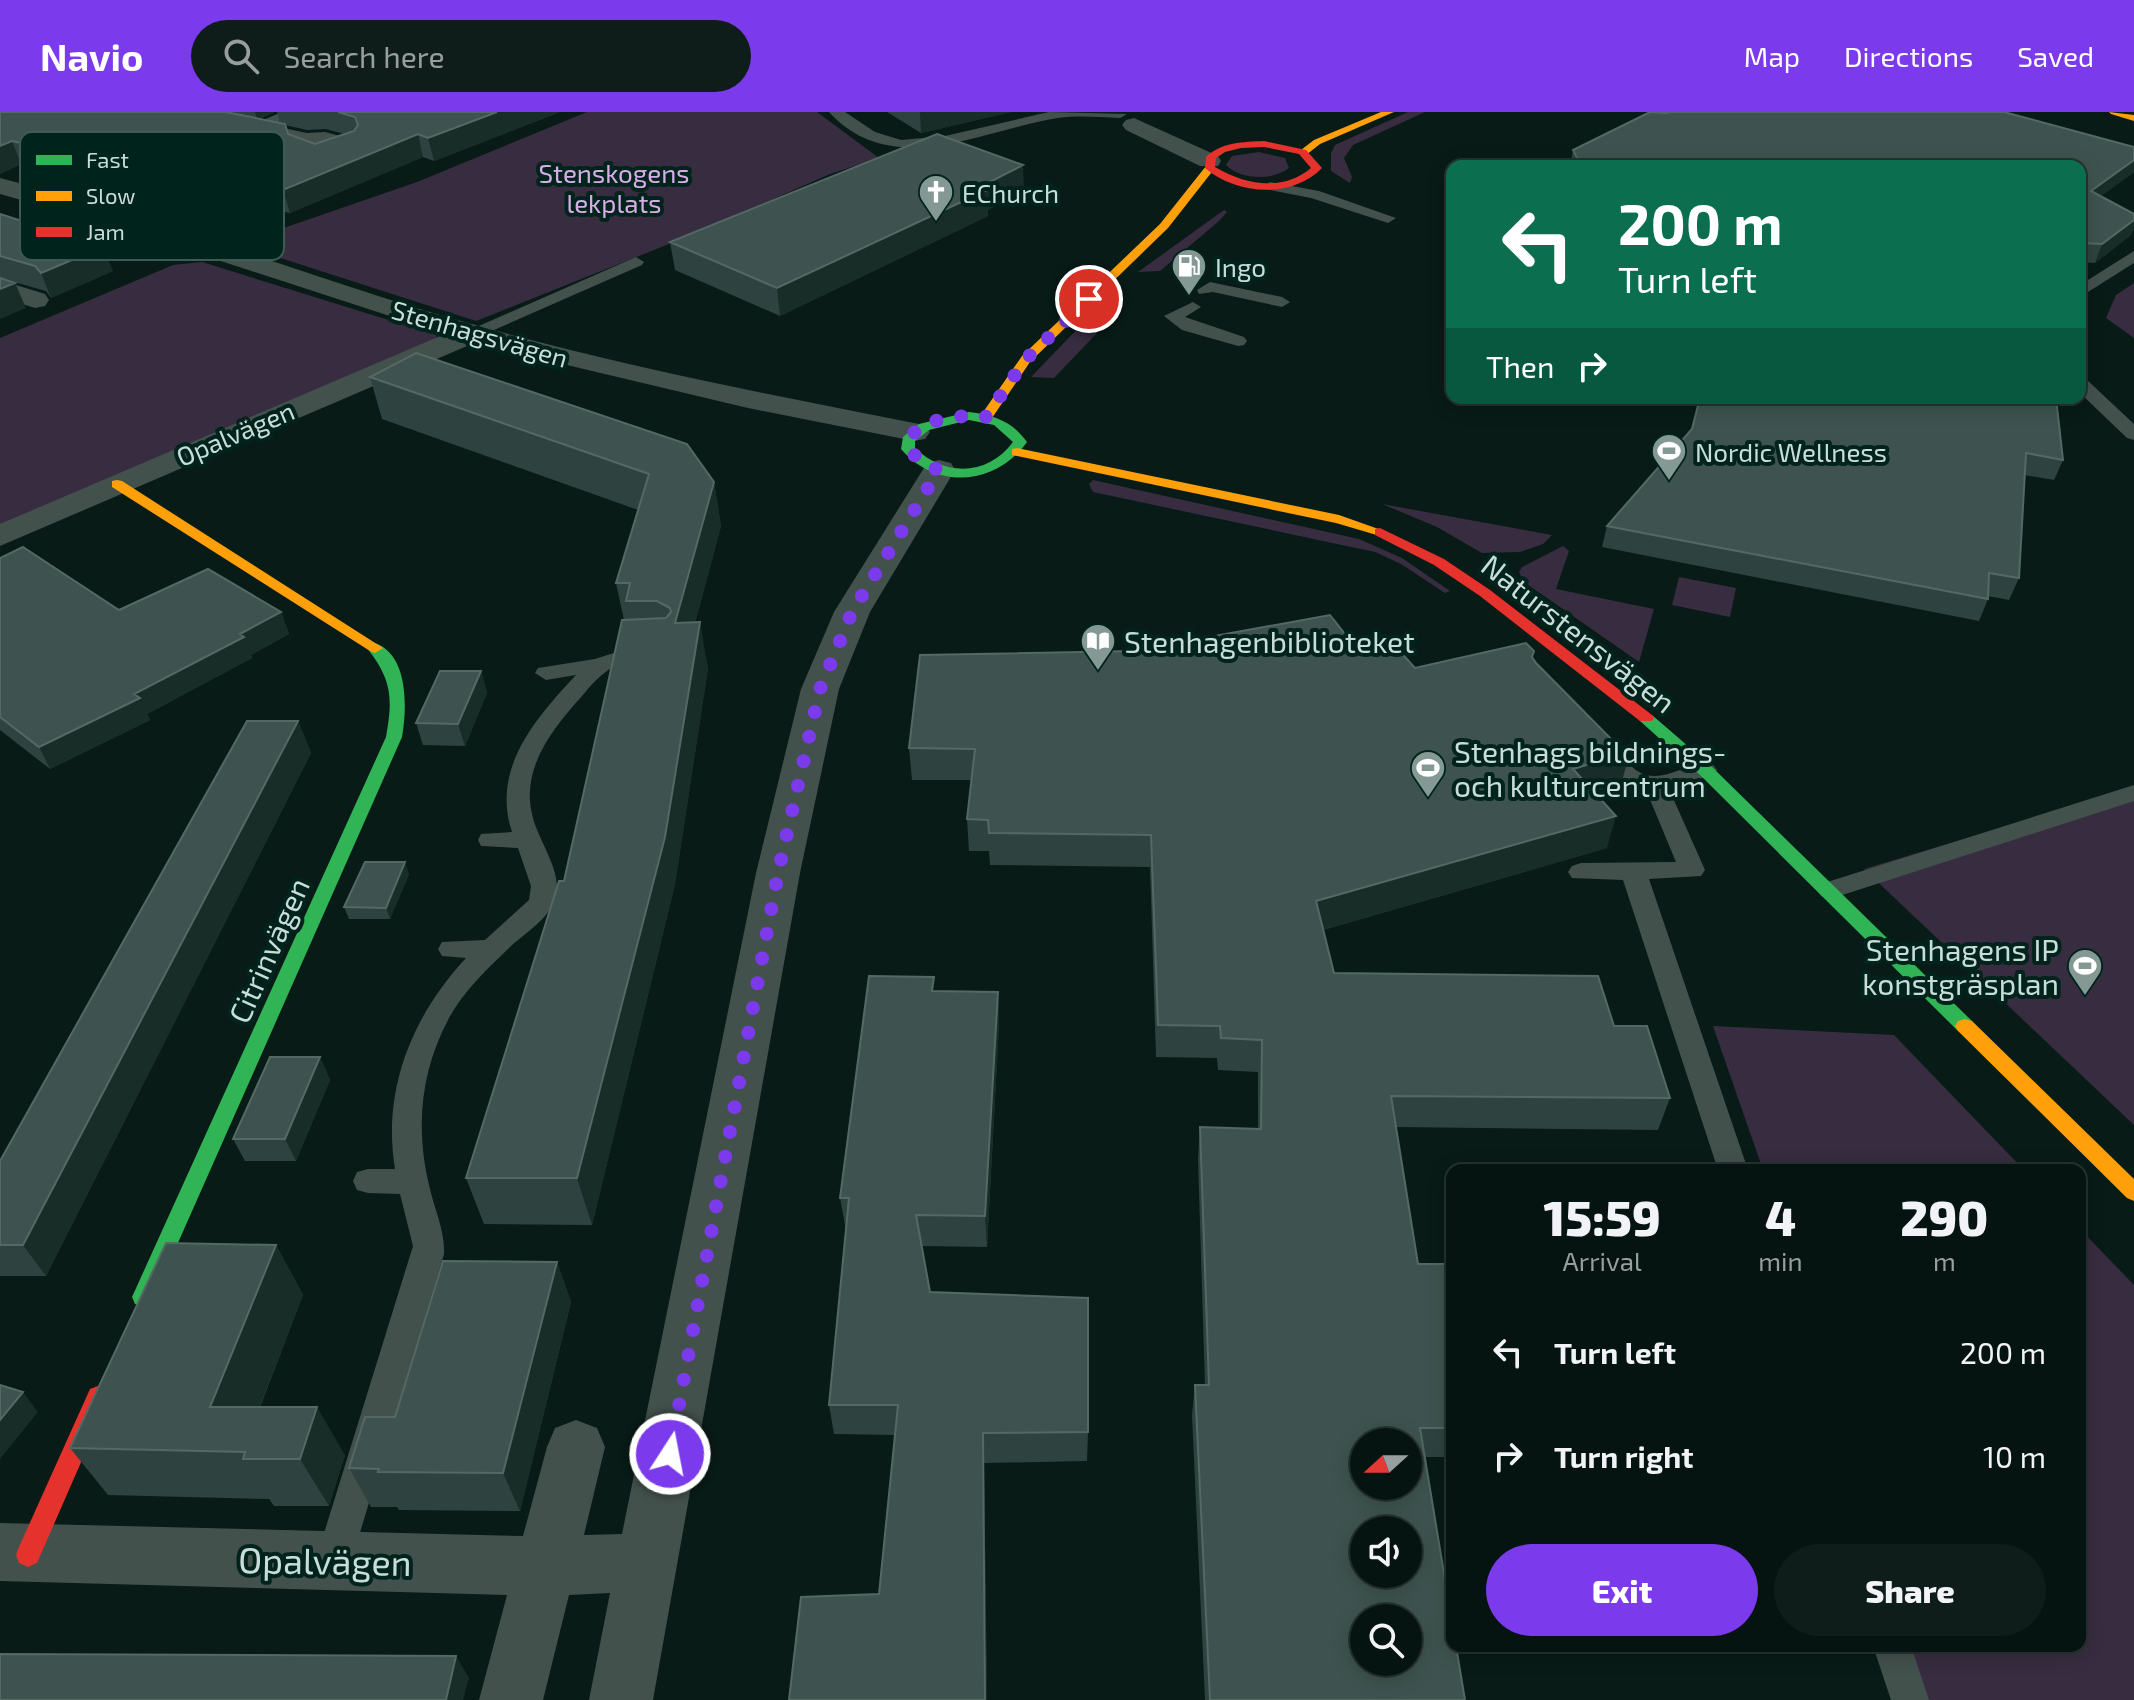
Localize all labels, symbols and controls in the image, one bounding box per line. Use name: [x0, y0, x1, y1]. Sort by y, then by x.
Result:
search box: [191, 20, 751, 92]
text: Navio: [40, 33, 143, 79]
icon: search: [219, 34, 263, 78]
text: Search here: [283, 38, 445, 74]
text: Map: [1744, 39, 1800, 73]
text: Directions: [1844, 39, 1973, 73]
text: Saved: [2017, 39, 2094, 73]
legend: [20, 132, 284, 260]
text: Fast: [86, 146, 129, 172]
park label: Stenskogens lekplats: [539, 157, 689, 218]
church icon: EChurch: [917, 173, 955, 223]
place label: EChurch: [962, 177, 1059, 208]
text: Slow: [86, 182, 135, 208]
text: 200 m: [1618, 189, 1783, 256]
icon: left: [1486, 192, 1590, 296]
text: Jam: [86, 218, 125, 244]
fuel station icon: Ingo: [1170, 247, 1208, 297]
place label: Ingo: [1215, 251, 1266, 282]
text: Turn left: [1618, 257, 1757, 300]
pin: [1055, 265, 1123, 333]
icon: arrive: [1067, 277, 1111, 321]
street label: Stenhagsvägen: [388, 293, 572, 373]
icon: right: [1570, 344, 1614, 388]
text: Then: [1486, 348, 1554, 384]
street label: Opalvägen: [171, 394, 299, 472]
sports icon: Nordic Wellness: [1650, 432, 1688, 482]
place label: Nordic Wellness: [1695, 436, 1887, 467]
street label: Naturstensvägen: [1475, 546, 1683, 720]
library icon: Stenhagenbiblioteket: [1079, 622, 1117, 672]
place label: Stenhagenbiblioteket: [1124, 623, 1415, 659]
place label: Stenhags bildnings- och kulturcentrum: [1454, 733, 1727, 803]
sports icon: Stenhags bildnings- och kulturcentrum: [1409, 749, 1447, 799]
street label: Citrinvägen: [220, 872, 316, 1028]
place label: Stenhagens IP konstgräsplan: [1862, 931, 2059, 1001]
sports icon: Stenhagens IP konstgräsplan: [2066, 947, 2104, 997]
text: 15:59: [1544, 1188, 1661, 1246]
text: 4: [1765, 1188, 1796, 1246]
text: 290: [1900, 1188, 1988, 1246]
text: Arrival: [1563, 1245, 1642, 1276]
text: min: [1758, 1245, 1803, 1276]
text: m: [1933, 1245, 1956, 1276]
icon: left: [1486, 1330, 1530, 1374]
text: Turn left: [1554, 1334, 1676, 1370]
text: 200 m: [1960, 1334, 2046, 1370]
position arrow: [628, 1412, 712, 1496]
north arrow: [1350, 1428, 1422, 1500]
map controls: [1350, 1428, 1422, 1676]
icon: right: [1486, 1434, 1530, 1478]
text: Turn right: [1554, 1438, 1694, 1474]
text: 10 m: [1983, 1438, 2046, 1474]
button: sound: [1350, 1516, 1422, 1588]
street label: Opalvägen: [238, 1537, 412, 1583]
button: Exit: [1486, 1544, 1758, 1636]
button: Share: [1774, 1544, 2046, 1636]
button: search: [1350, 1604, 1422, 1676]

